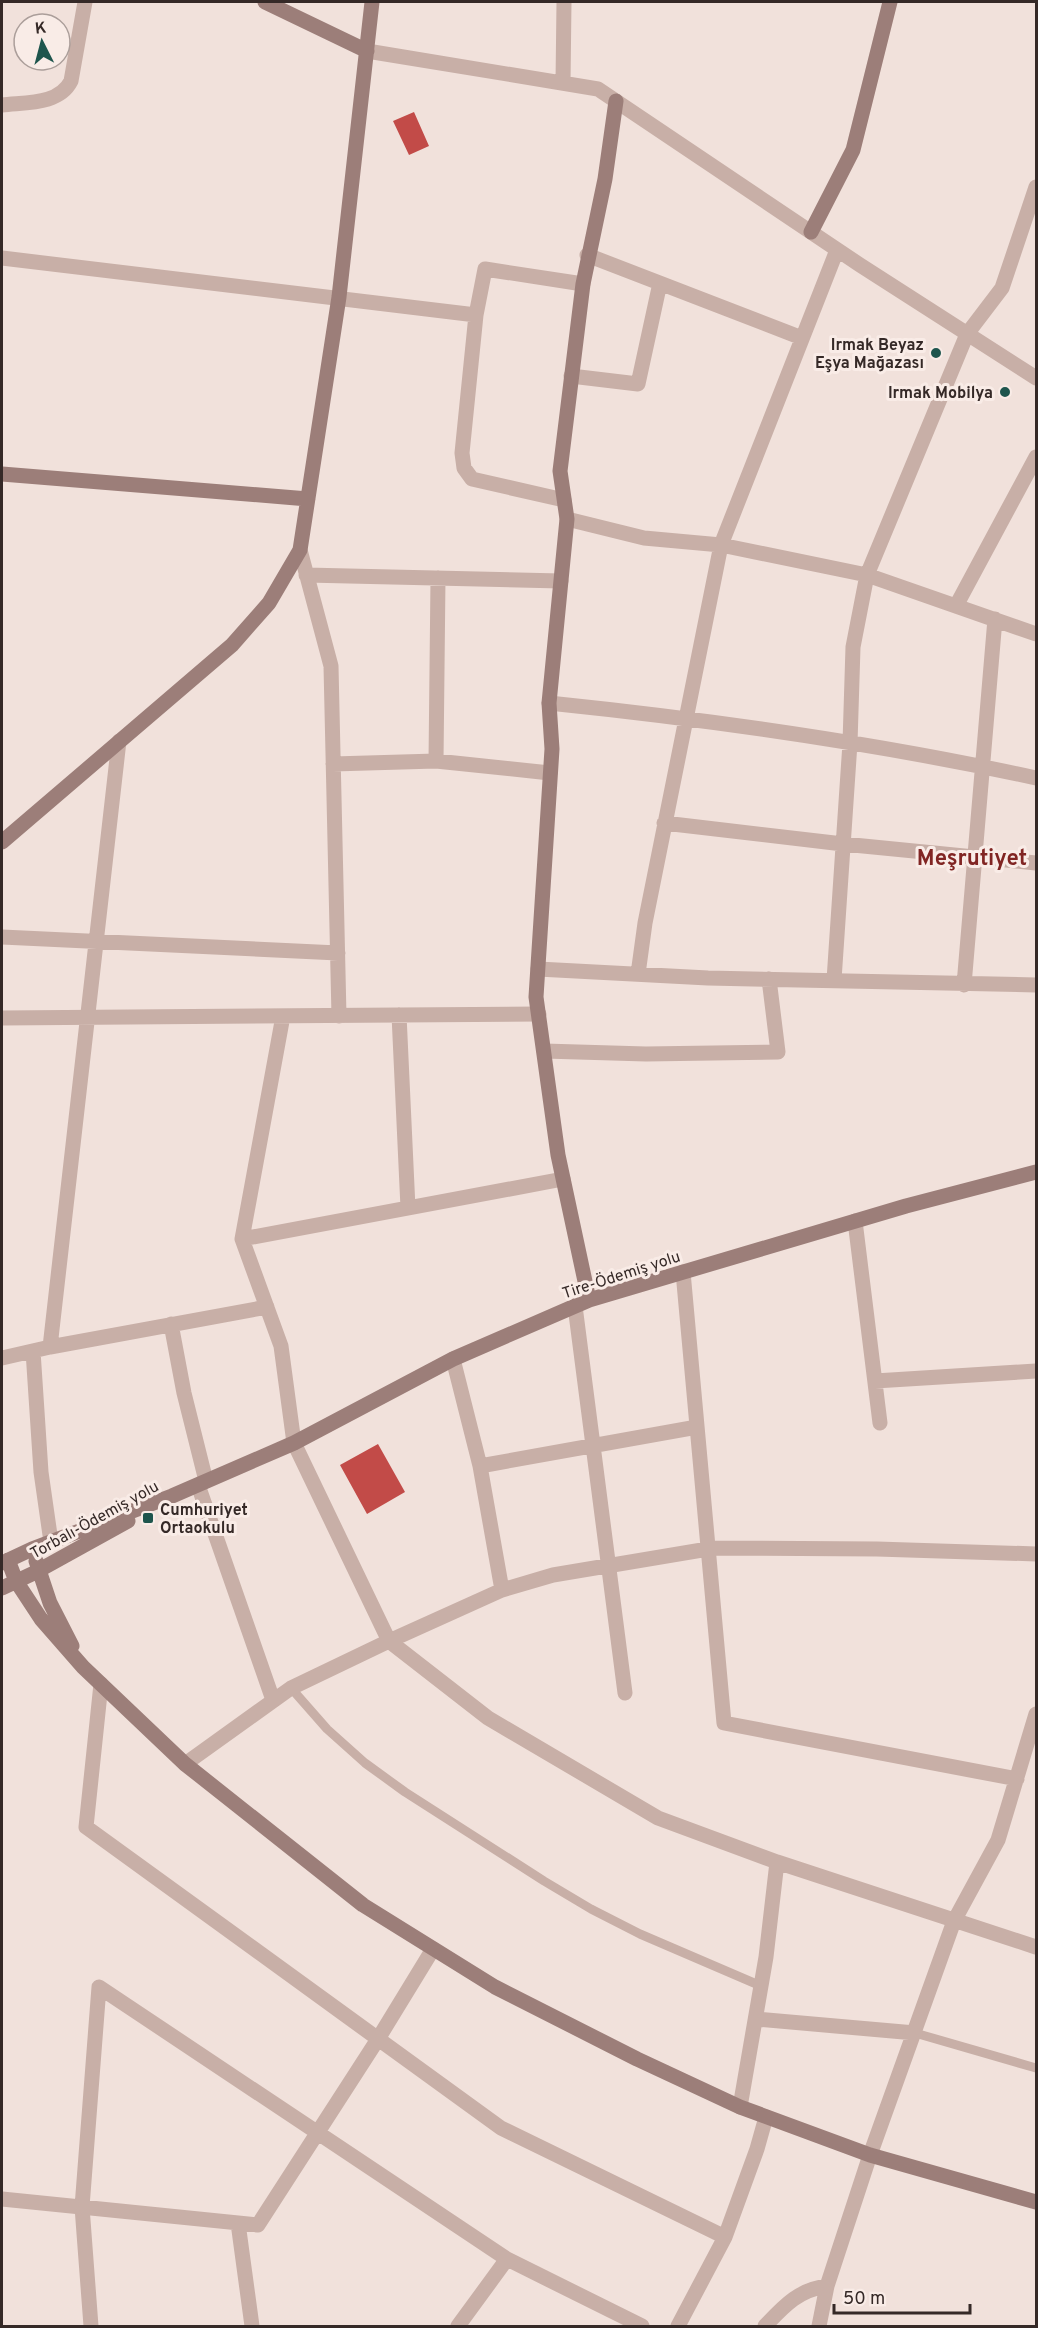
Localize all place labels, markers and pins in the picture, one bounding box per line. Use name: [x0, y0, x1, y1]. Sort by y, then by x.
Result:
place label: Irmak Beyaz Eşya Mağazası: [815, 336, 924, 374]
marker: Irmak Beyaz Eşya Mağazası: [929, 346, 943, 360]
place label: Irmak Mobilya: [888, 384, 993, 404]
marker: Irmak Mobilya: [998, 385, 1012, 399]
place label: Cumhuriyet Ortaokulu: [160, 1501, 248, 1539]
marker: Cumhuriyet Ortaokulu: [141, 1511, 155, 1525]

